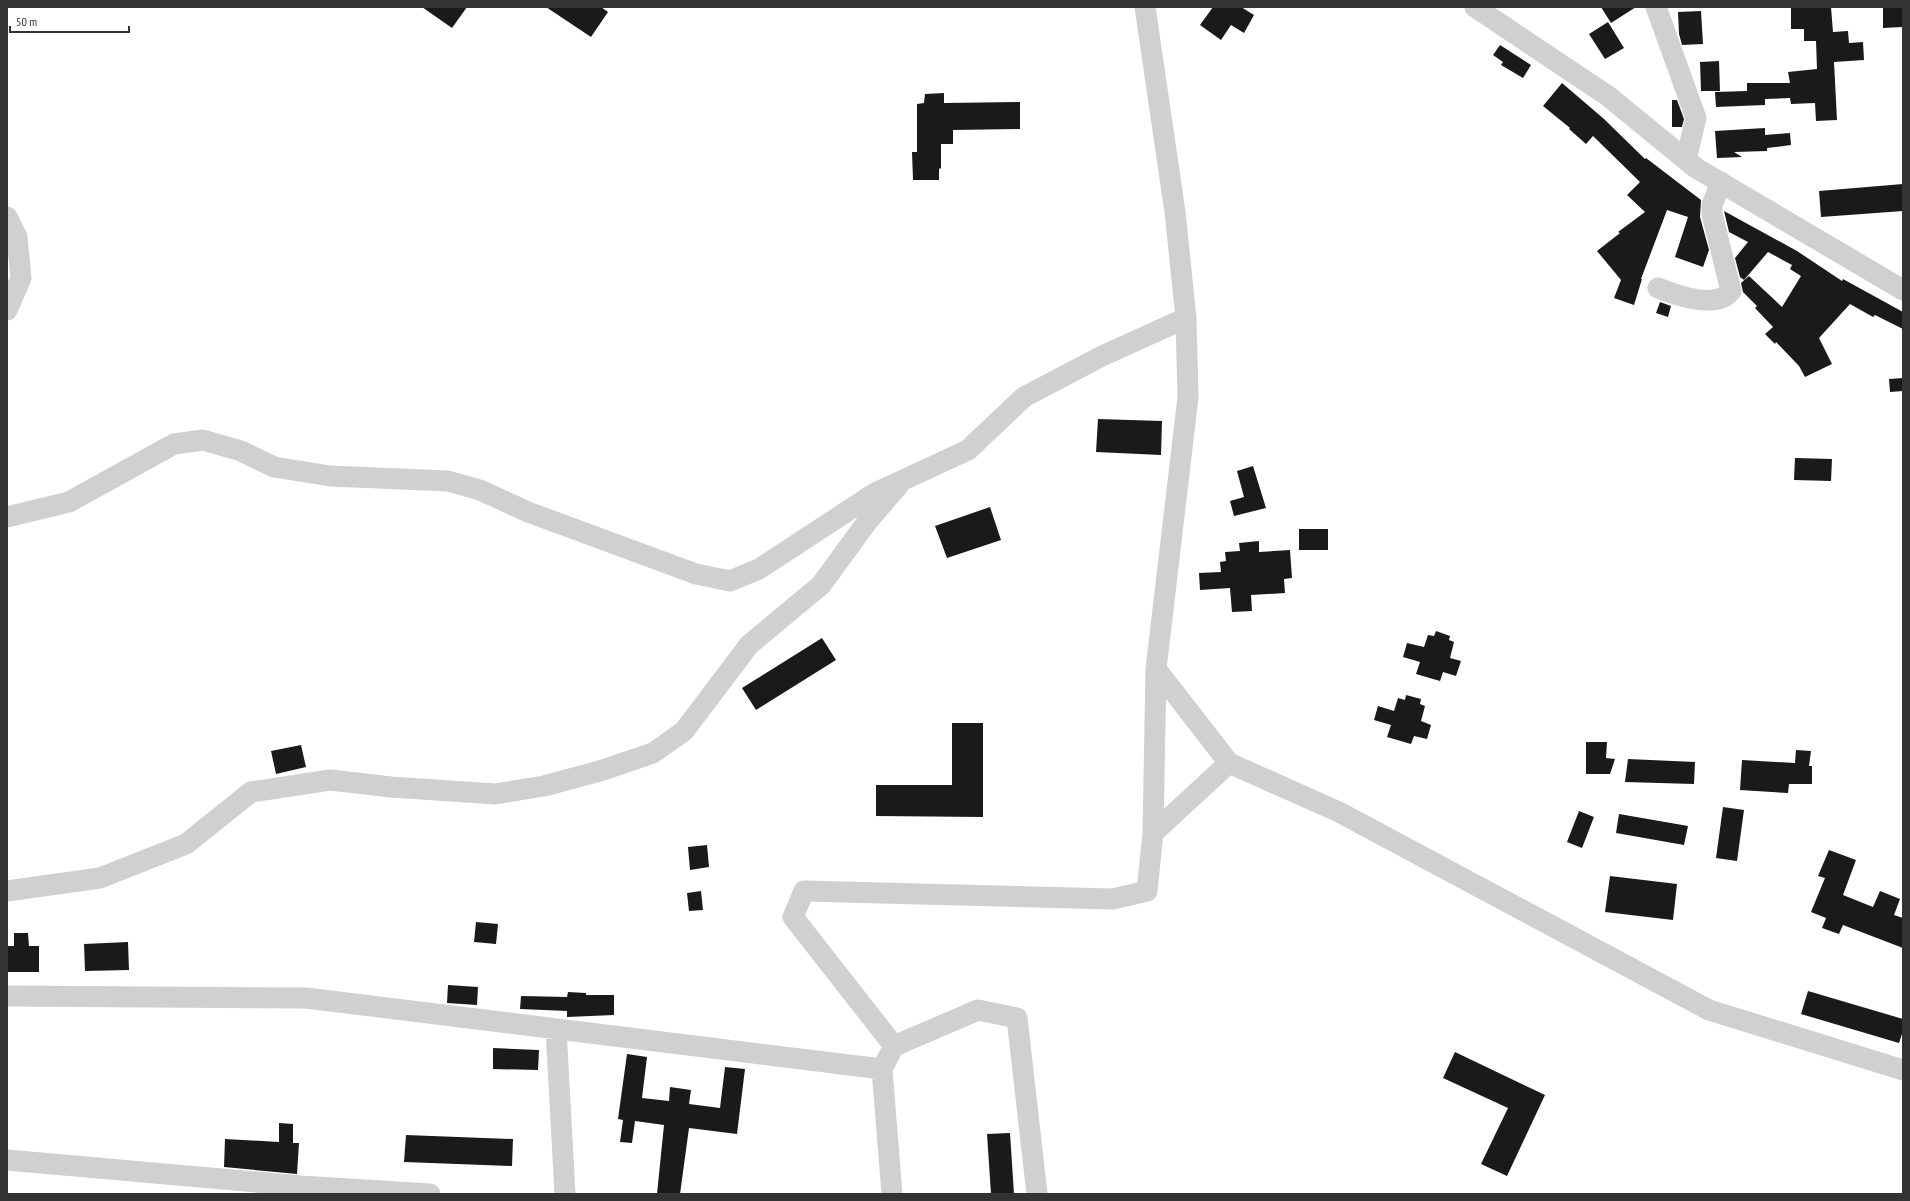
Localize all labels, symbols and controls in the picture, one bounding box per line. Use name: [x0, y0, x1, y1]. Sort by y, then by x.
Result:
scale bar: [10, 8, 129, 34]
text: 50 m: [16, 14, 37, 29]

